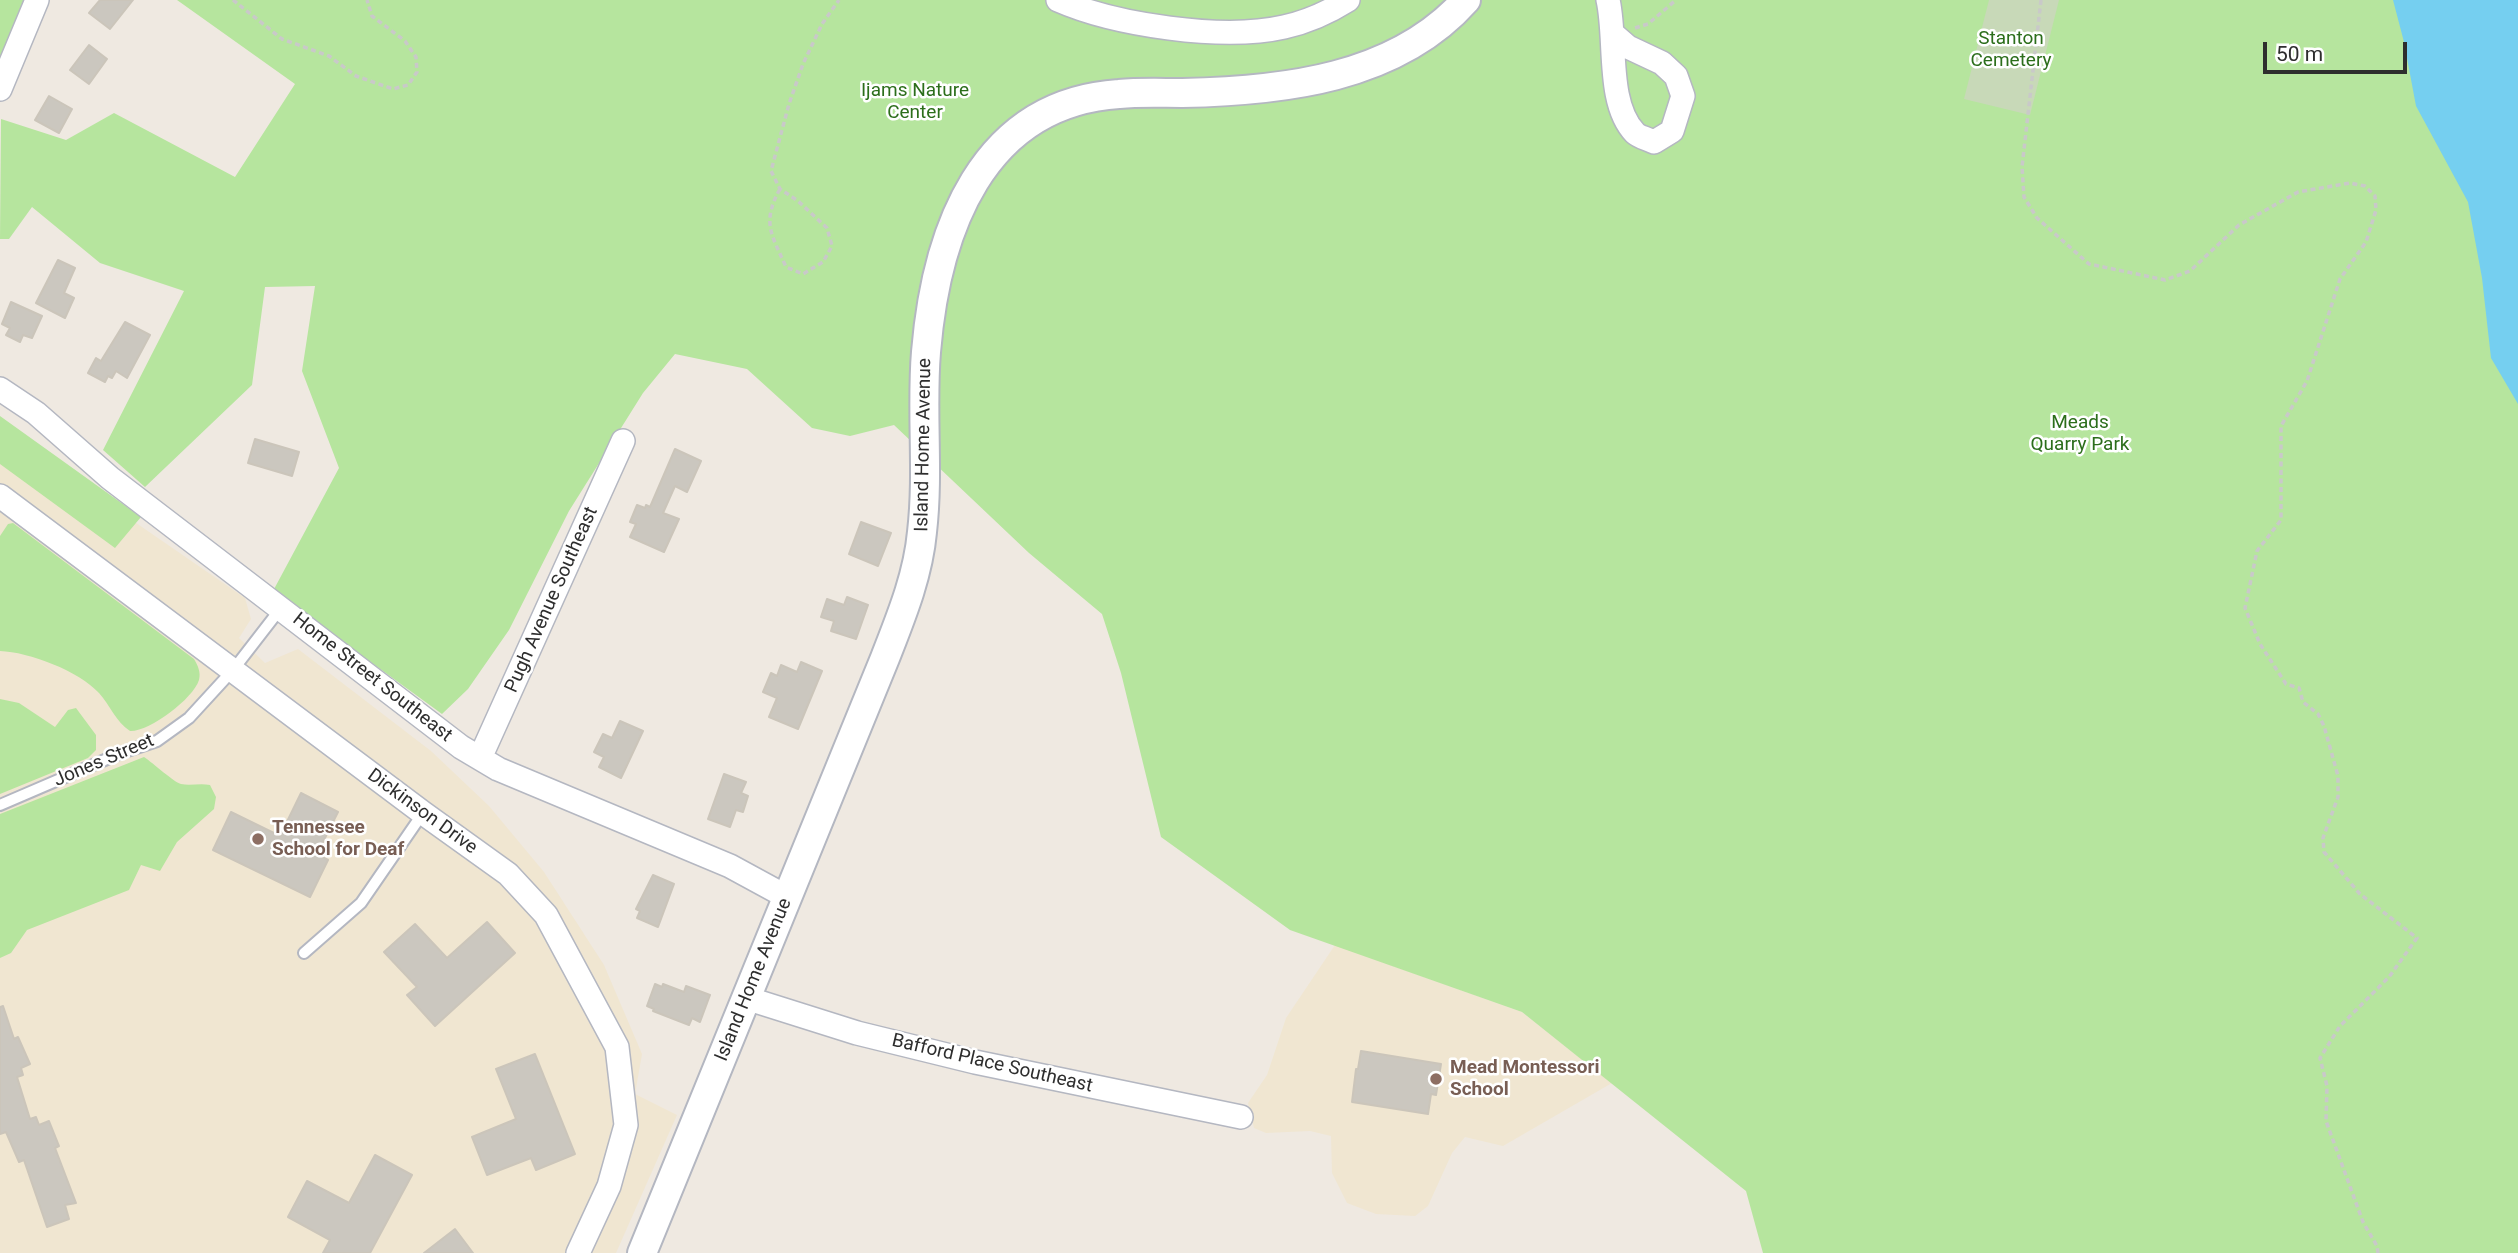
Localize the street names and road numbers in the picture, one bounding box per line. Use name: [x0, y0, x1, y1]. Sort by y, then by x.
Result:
street label: Island Home Avenue: [911, 358, 937, 532]
street label: Pugh Avenue Southeast: [501, 504, 603, 696]
street label: Home Street Southeast: [288, 609, 456, 747]
street label: Jones Street: [51, 730, 157, 792]
street label: Dickinson Drive: [363, 764, 481, 860]
street label: Island Home Avenue: [711, 895, 797, 1065]
street label: Bafford Place Southeast: [889, 1030, 1095, 1098]

